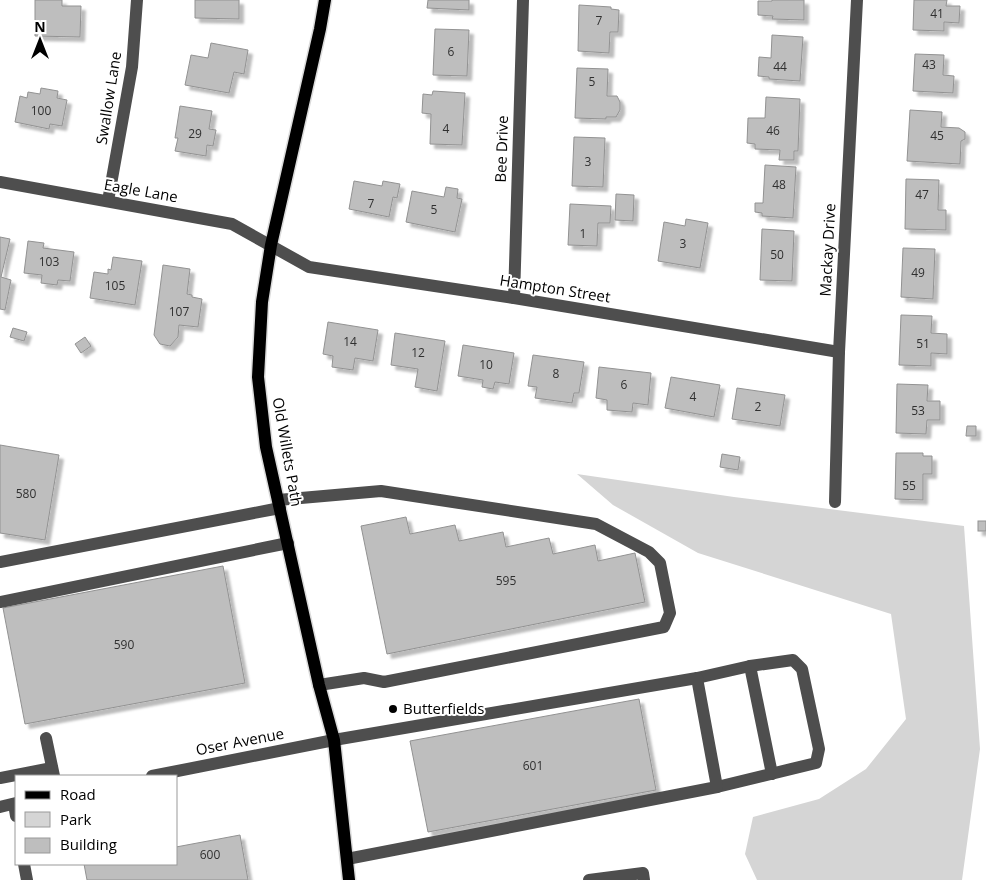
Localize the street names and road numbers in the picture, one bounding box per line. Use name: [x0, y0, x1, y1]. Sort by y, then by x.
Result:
street label: Swallow Lane: [91, 50, 125, 146]
street label: Bee Drive: [490, 115, 512, 183]
street label: Eagle Lane: [103, 174, 180, 206]
street label: Mackay Drive: [815, 203, 839, 297]
street label: Hampton Street: [498, 269, 612, 307]
street label: Old Willets Path: [269, 396, 307, 508]
street label: Oser Avenue: [194, 723, 286, 759]

